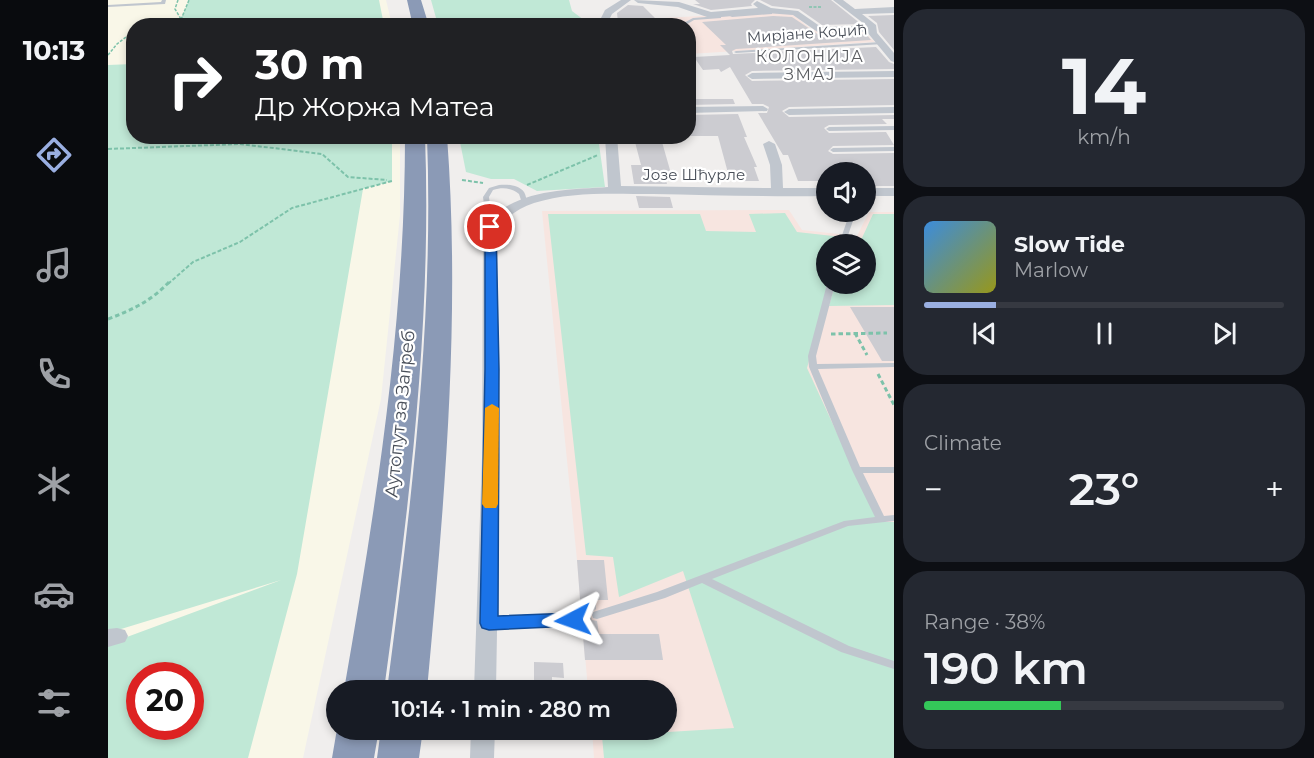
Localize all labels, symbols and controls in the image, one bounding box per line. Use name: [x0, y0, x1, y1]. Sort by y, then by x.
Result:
street label: Мирјане Коџић: [746, 19, 868, 47]
text: 10:13: [23, 34, 85, 67]
text: 30 m: [255, 38, 364, 90]
text: 14: [1062, 38, 1146, 134]
icon: right: [156, 42, 234, 120]
district label: КОЛОНИЈА ЗМАЈ: [756, 47, 864, 84]
text: Др Жоржа Матеа: [255, 90, 495, 123]
text: km/h: [1077, 125, 1131, 149]
icon: directions: [33, 134, 75, 176]
map controls: [816, 162, 876, 294]
button: sound: [816, 162, 876, 222]
street label: Јозе Шћурле: [643, 165, 745, 184]
pin: [464, 201, 515, 252]
icon: arrive: [473, 210, 506, 243]
text: Slow Tide: [1014, 231, 1125, 258]
button: layers: [816, 234, 876, 294]
icon: music: [33, 244, 75, 286]
text: Marlow: [1014, 258, 1088, 282]
icon: previous: [968, 317, 1001, 350]
icon: pause: [1088, 317, 1121, 350]
icon: next: [1208, 317, 1241, 350]
street label: Аутопут за Загреб: [380, 329, 420, 499]
icon: phone: [33, 353, 75, 395]
text: Climate: [924, 431, 1002, 455]
text: 23°: [1069, 461, 1139, 516]
icon: climate: [33, 463, 75, 505]
text: −: [924, 469, 943, 509]
text: +: [1265, 469, 1284, 509]
icon: car: [33, 573, 75, 615]
position arrow: [541, 588, 605, 652]
text: Range · 38%: [924, 610, 1045, 634]
text: 190 km: [924, 640, 1088, 695]
speed limit sign: 20: [126, 662, 204, 740]
icon: filters: [33, 682, 75, 724]
text: 10:14 · 1 min · 280 m: [392, 696, 611, 723]

